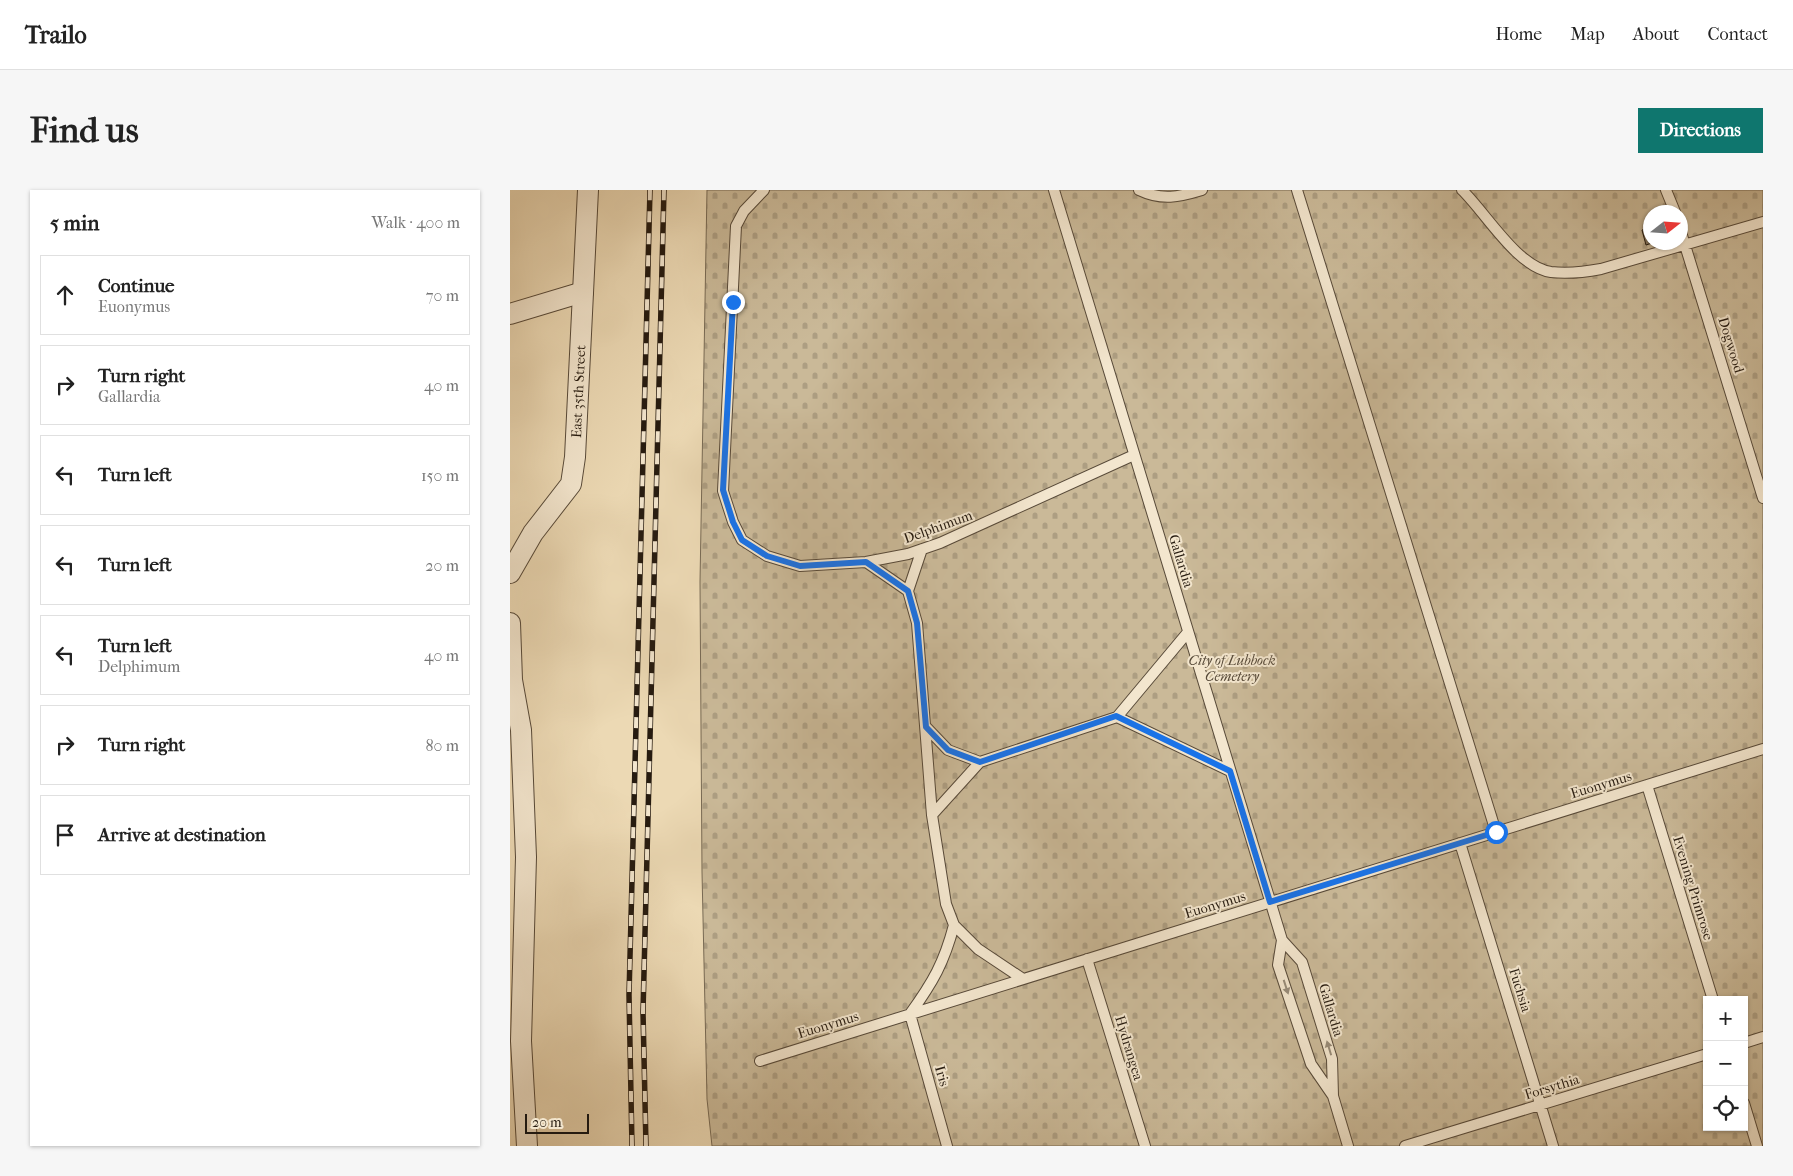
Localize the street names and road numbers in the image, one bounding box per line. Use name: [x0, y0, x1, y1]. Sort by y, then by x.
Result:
street label: Dogwood: [1714, 315, 1748, 375]
street label: East 35th Street: [567, 345, 589, 438]
street label: Delphimum: [901, 507, 975, 547]
street label: Gallardia: [1165, 532, 1197, 590]
street label: Euonymus: [1568, 768, 1634, 802]
street label: Evening Primrose: [1669, 834, 1717, 942]
street label: Euonymus: [1182, 888, 1248, 922]
street label: Fuchsia: [1505, 966, 1535, 1015]
street label: Gallardia: [1315, 981, 1347, 1039]
street label: Euonymus: [795, 1008, 861, 1042]
street label: Hydrangea: [1111, 1014, 1147, 1083]
street label: Iris: [931, 1064, 953, 1088]
street label: Forsythia: [1523, 1070, 1582, 1103]

